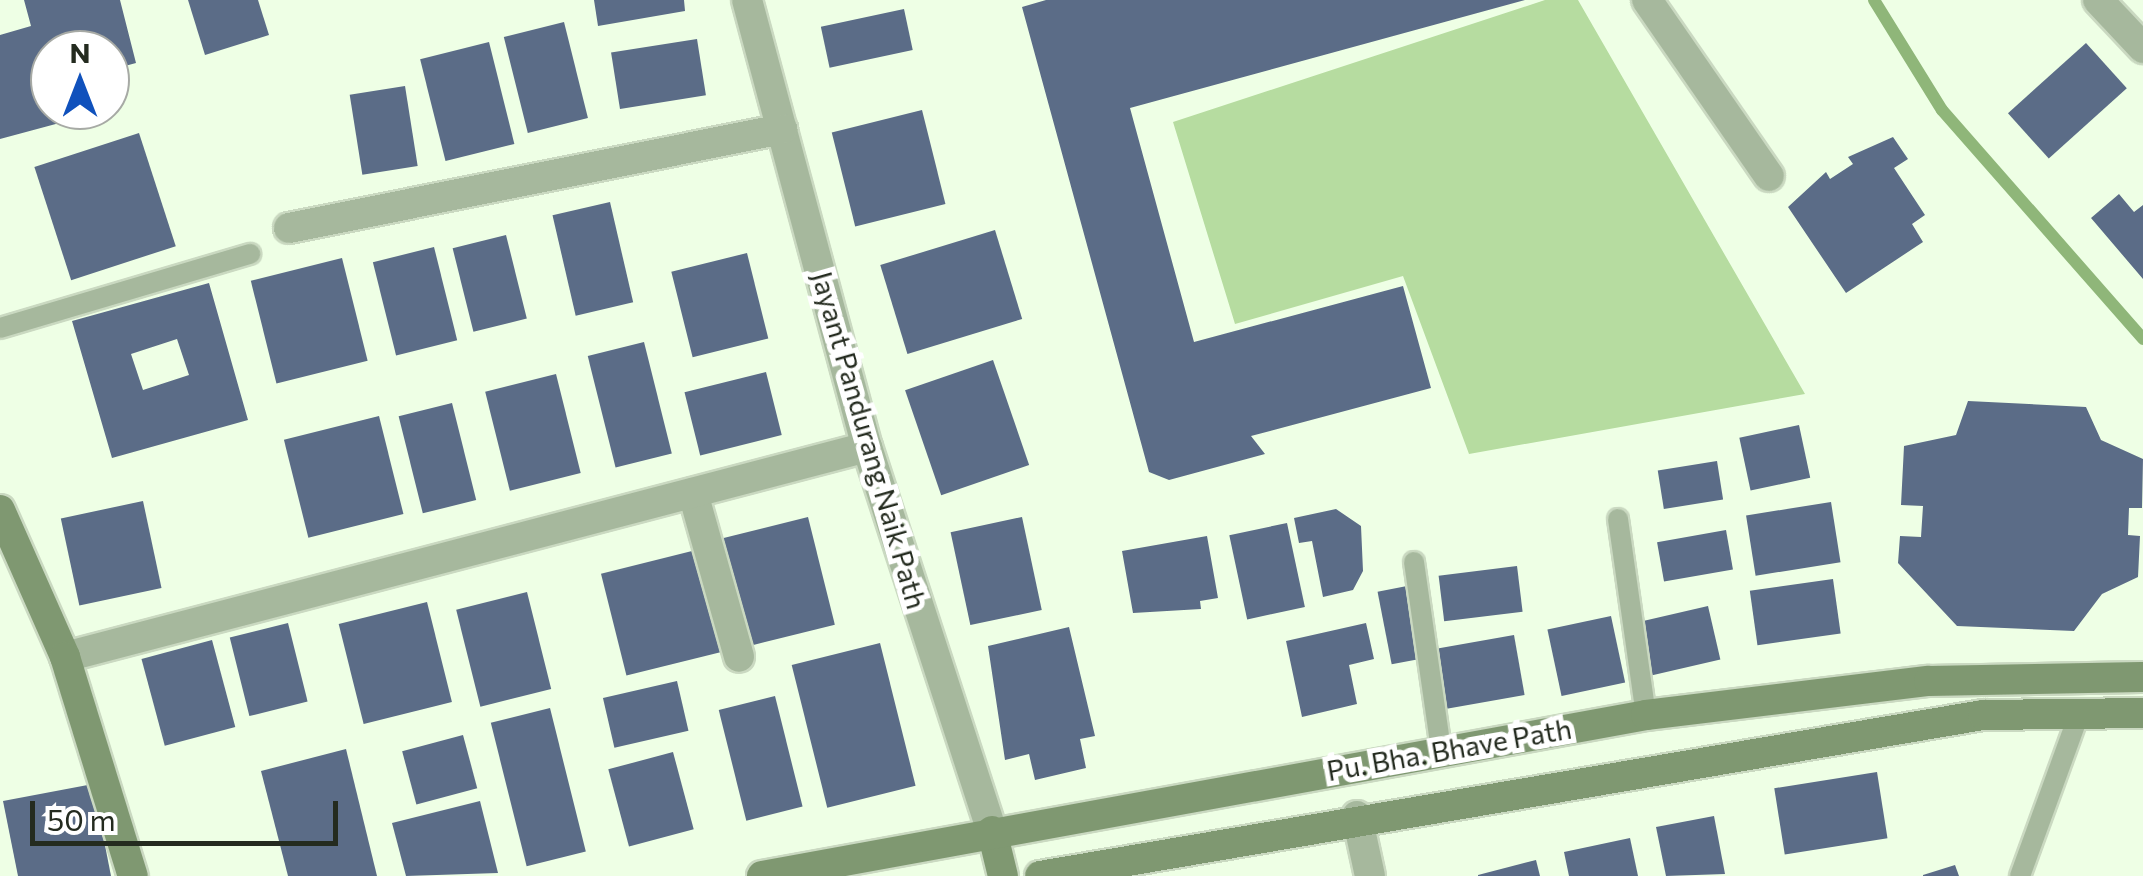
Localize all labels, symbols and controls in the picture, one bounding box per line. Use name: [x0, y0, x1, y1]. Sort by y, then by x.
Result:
north arrow: [30, 30, 130, 130]
text: N: [70, 35, 91, 69]
street label: Jayant Pandurang Naik Path: [806, 267, 934, 613]
street label: Pu. Bha. Bhave Path: [1324, 711, 1574, 787]
scale bar: [35, 781, 342, 843]
text: 50 m: [47, 800, 116, 837]

